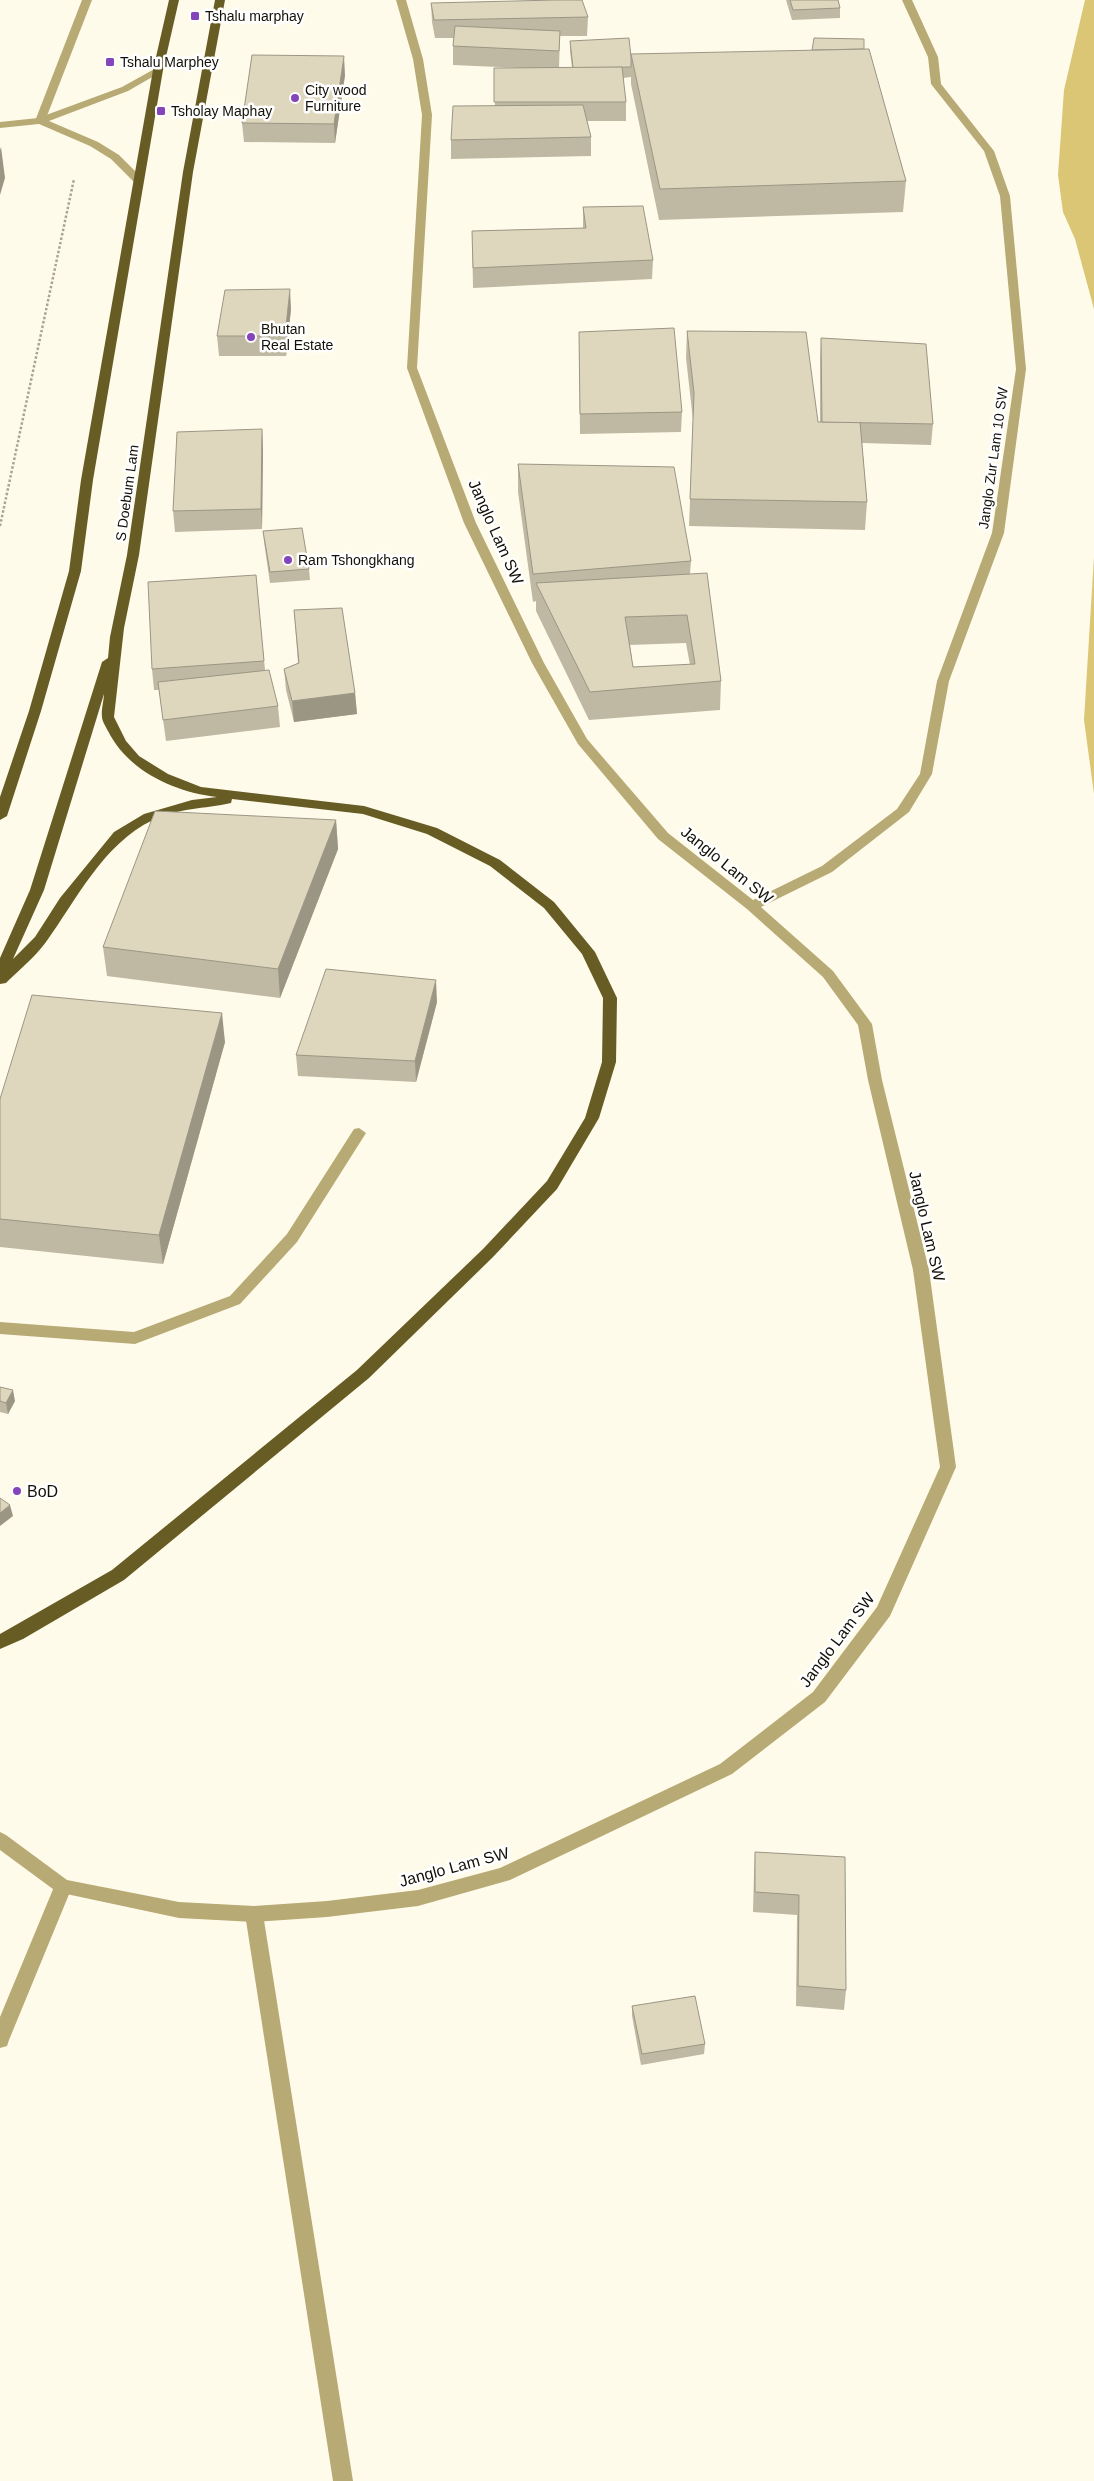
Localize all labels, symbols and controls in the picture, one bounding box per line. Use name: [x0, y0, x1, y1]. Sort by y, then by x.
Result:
place label: Tshalu marphay: [205, 8, 304, 24]
marker: Tshalu marphay: [189, 10, 201, 22]
place label: Tshalu Marphey: [120, 54, 219, 70]
marker: Tshalu Marphey: [104, 56, 116, 68]
place label: City wood Furniture: [305, 82, 366, 114]
marker: City wood Furniture: [289, 92, 301, 104]
place label: Tsholay Maphay: [171, 103, 272, 119]
marker: Tsholay Maphay: [155, 105, 167, 117]
place label: Bhutan Real Estate: [261, 321, 334, 353]
marker: Bhutan Real Estate: [245, 331, 257, 343]
street label: Janglo Zur Lam 10 SW: [975, 385, 1011, 530]
street label: S Doebum Lam: [112, 444, 142, 542]
street label: Janglo Lam SW: [465, 477, 527, 588]
place label: Ram Tshongkhang: [298, 552, 414, 568]
marker: Ram Tshongkhang: [282, 554, 294, 566]
street label: Janglo Lam SW: [678, 823, 777, 908]
street label: Janglo Lam SW: [906, 1169, 948, 1284]
place label: BoD: [27, 1483, 58, 1500]
marker: BoD: [11, 1485, 23, 1497]
street label: Janglo Lam SW: [796, 1589, 878, 1690]
street label: Janglo Lam SW: [397, 1844, 512, 1890]

